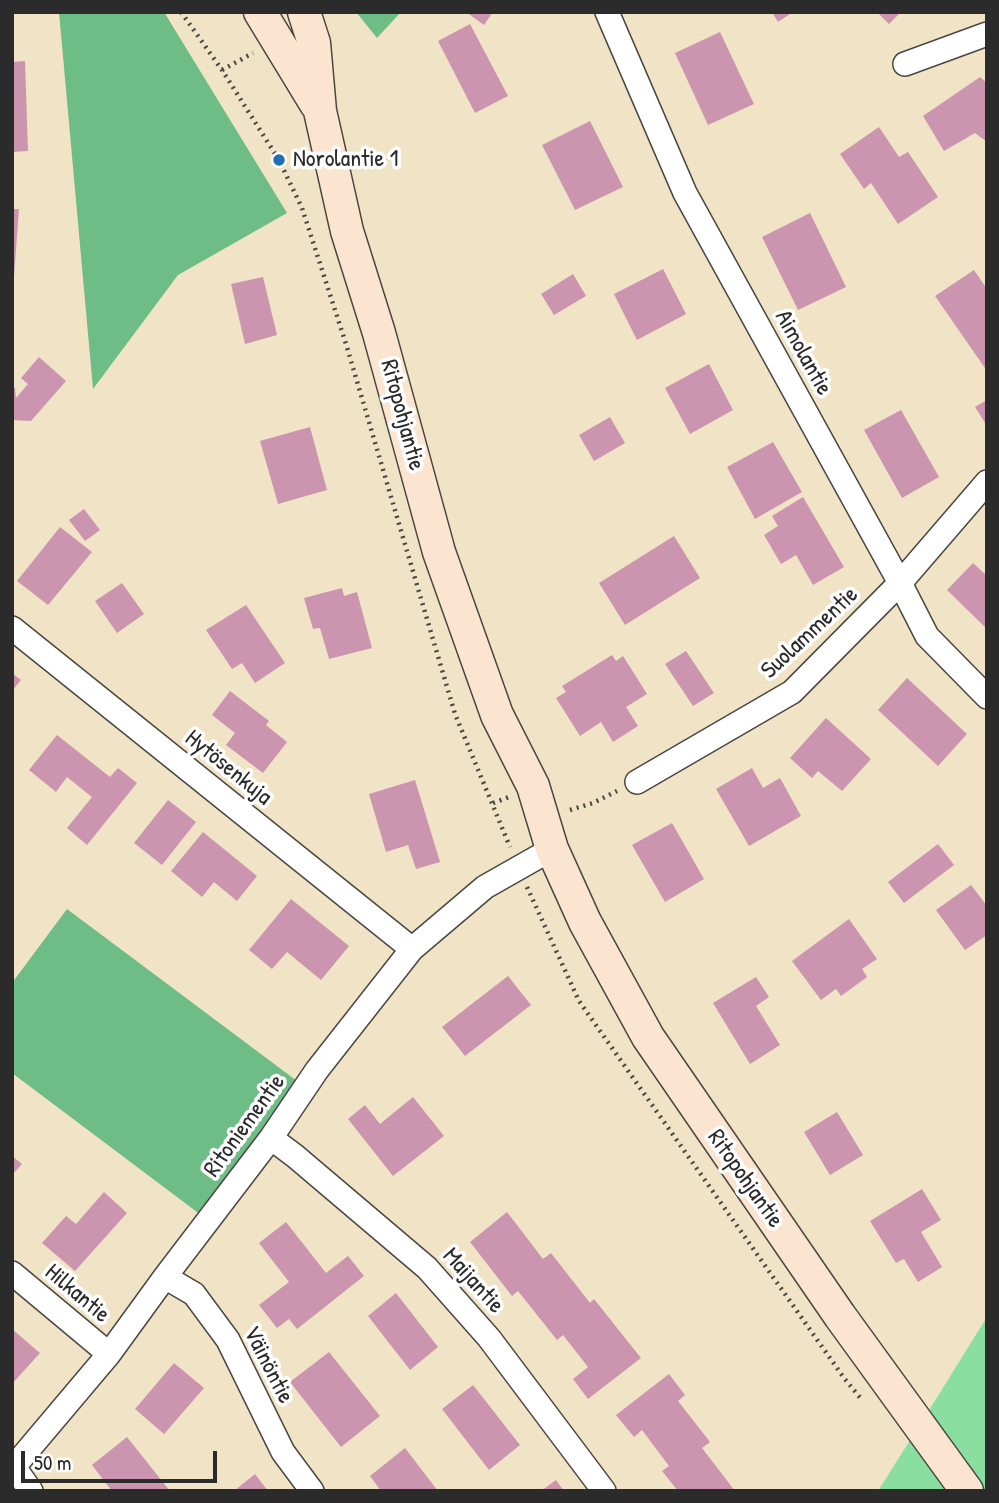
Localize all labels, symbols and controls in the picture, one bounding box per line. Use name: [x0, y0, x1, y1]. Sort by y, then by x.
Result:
place label: Norolantie 1: [293, 146, 398, 174]
marker: Norolantie 1: [271, 152, 287, 168]
street label: Aimolantie: [768, 305, 838, 401]
street label: Ritopohjantie: [373, 357, 431, 473]
street label: Suolammentie: [755, 581, 865, 685]
street label: Hytösenkuja: [179, 724, 277, 812]
street label: Ritoniementie: [198, 1069, 292, 1183]
street label: Ritopohjantie: [701, 1124, 789, 1234]
street label: Maijantie: [436, 1242, 510, 1320]
street label: Hilkantie: [38, 1258, 116, 1330]
street label: Väinöntie: [236, 1322, 300, 1408]
scale bar: [24, 1436, 220, 1480]
text: 50 m: [34, 1448, 71, 1477]

